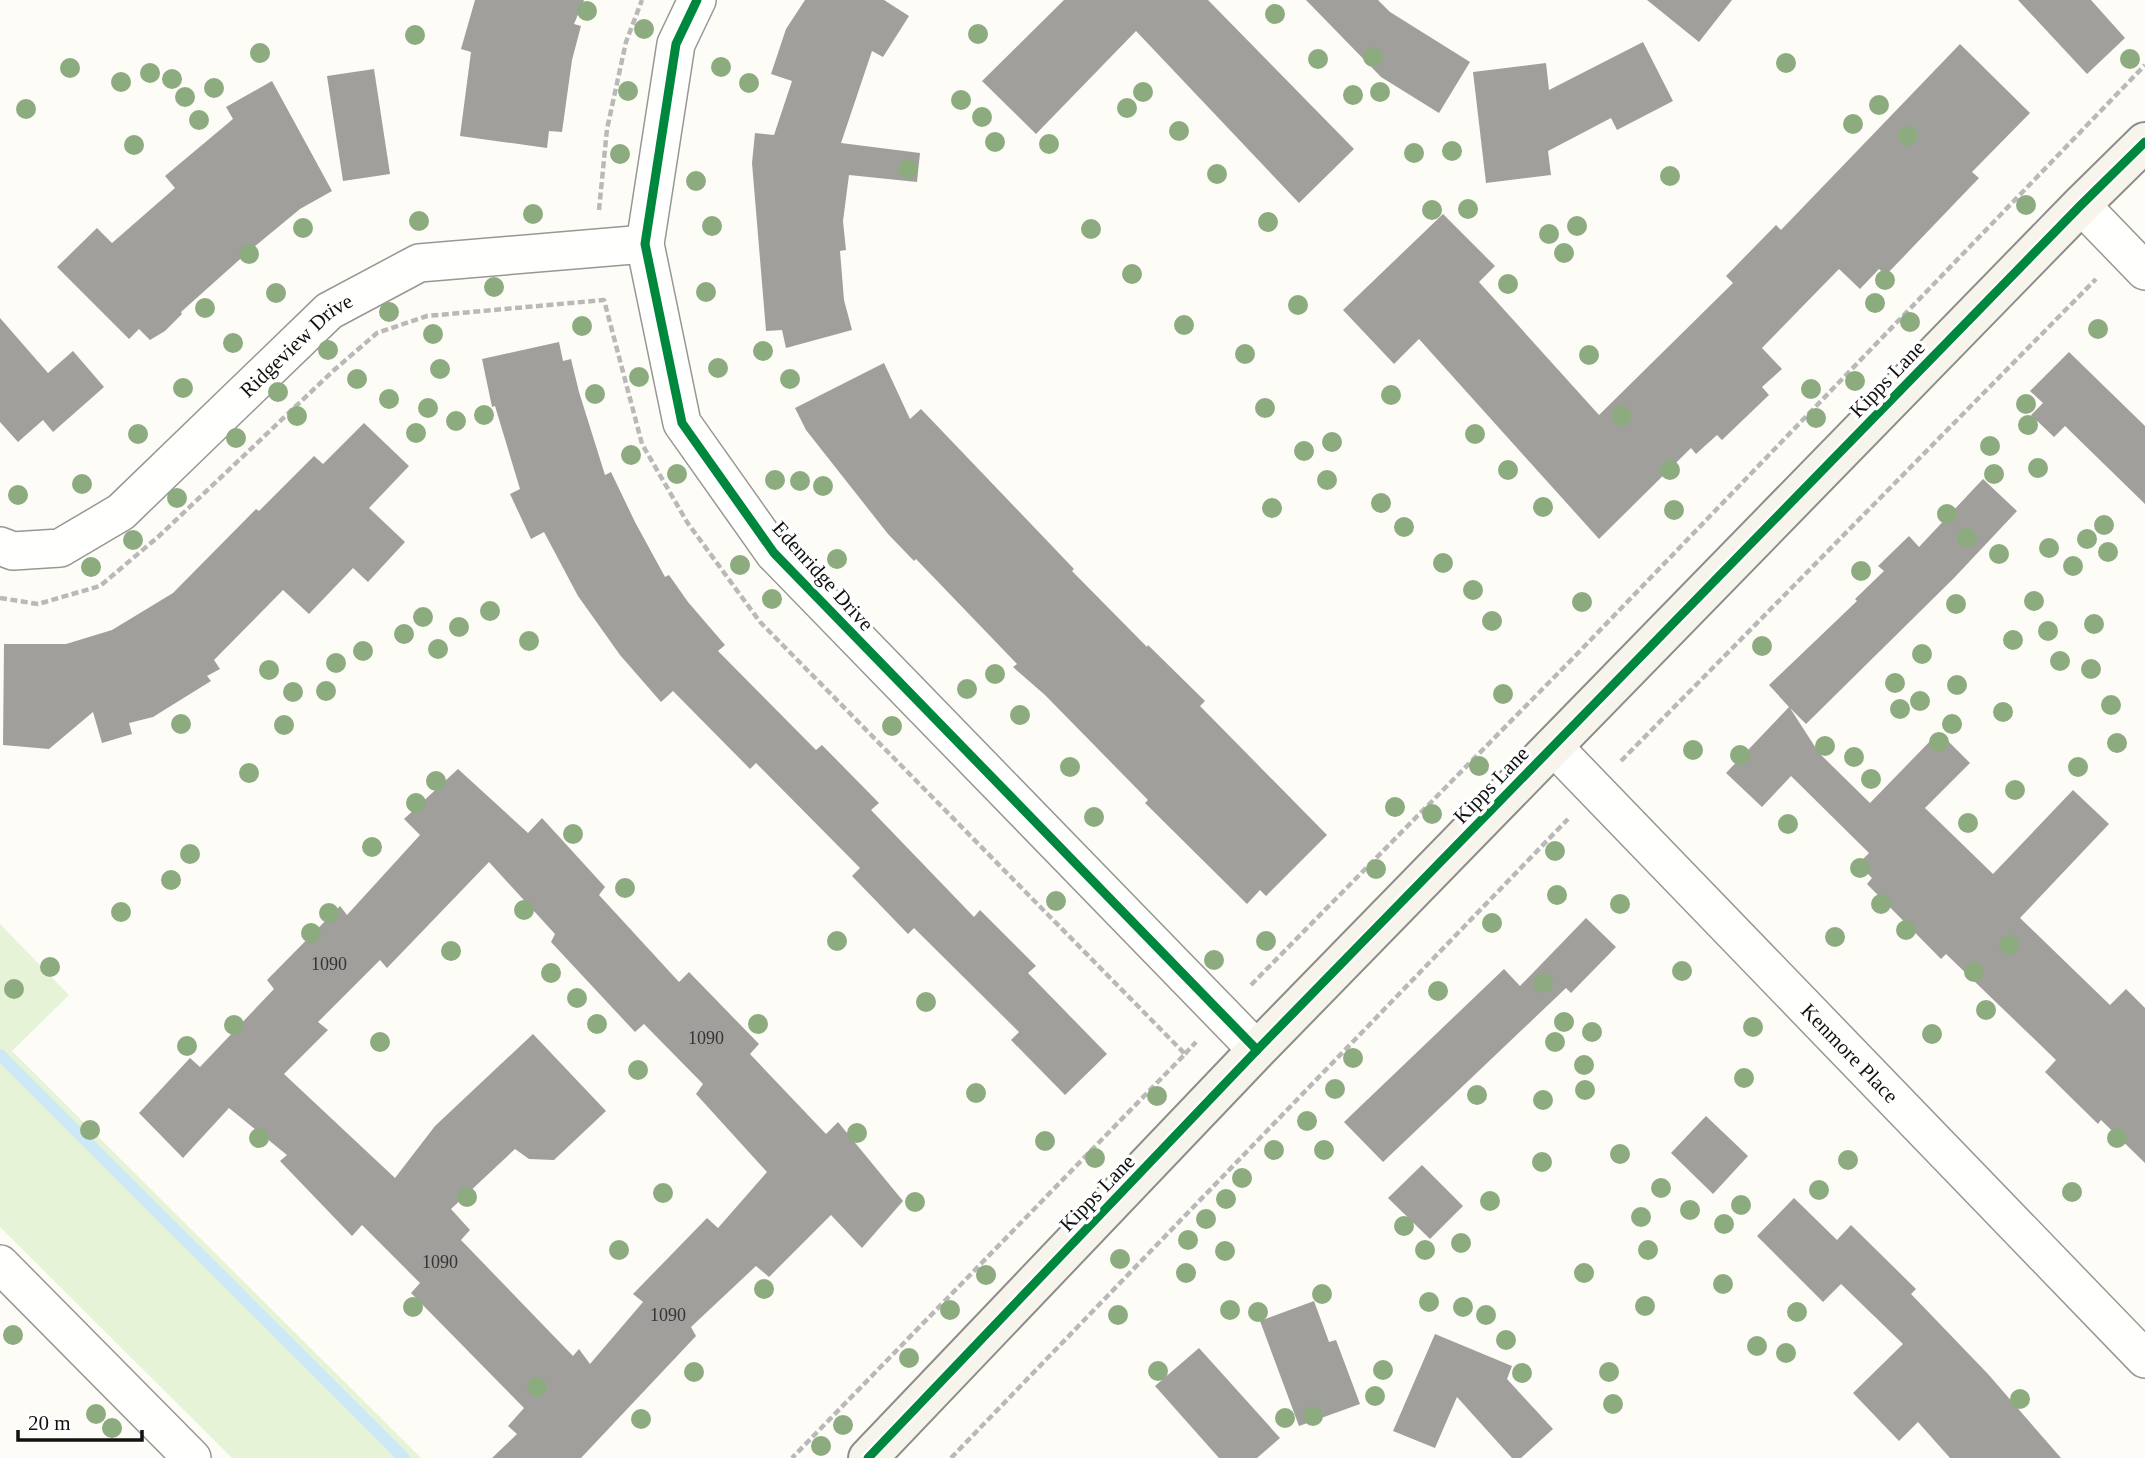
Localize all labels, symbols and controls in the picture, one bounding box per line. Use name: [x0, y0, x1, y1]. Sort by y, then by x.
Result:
street label: Ridgeview Drive: [235, 289, 357, 402]
street label: Kipps Lane: [1845, 336, 1929, 422]
street label: Edenridge Drive: [767, 516, 879, 636]
street label: Kipps Lane: [1449, 742, 1533, 828]
house number: 1090: [311, 954, 347, 974]
street label: Kenmore Place: [1796, 998, 1903, 1108]
house number: 1090: [688, 1028, 724, 1048]
street label: Kipps Lane: [1055, 1150, 1139, 1236]
house number: 1090: [422, 1252, 458, 1272]
house number: 1090: [650, 1305, 686, 1325]
scale bar: [18, 1398, 142, 1442]
text: 20 m: [28, 1411, 71, 1435]

